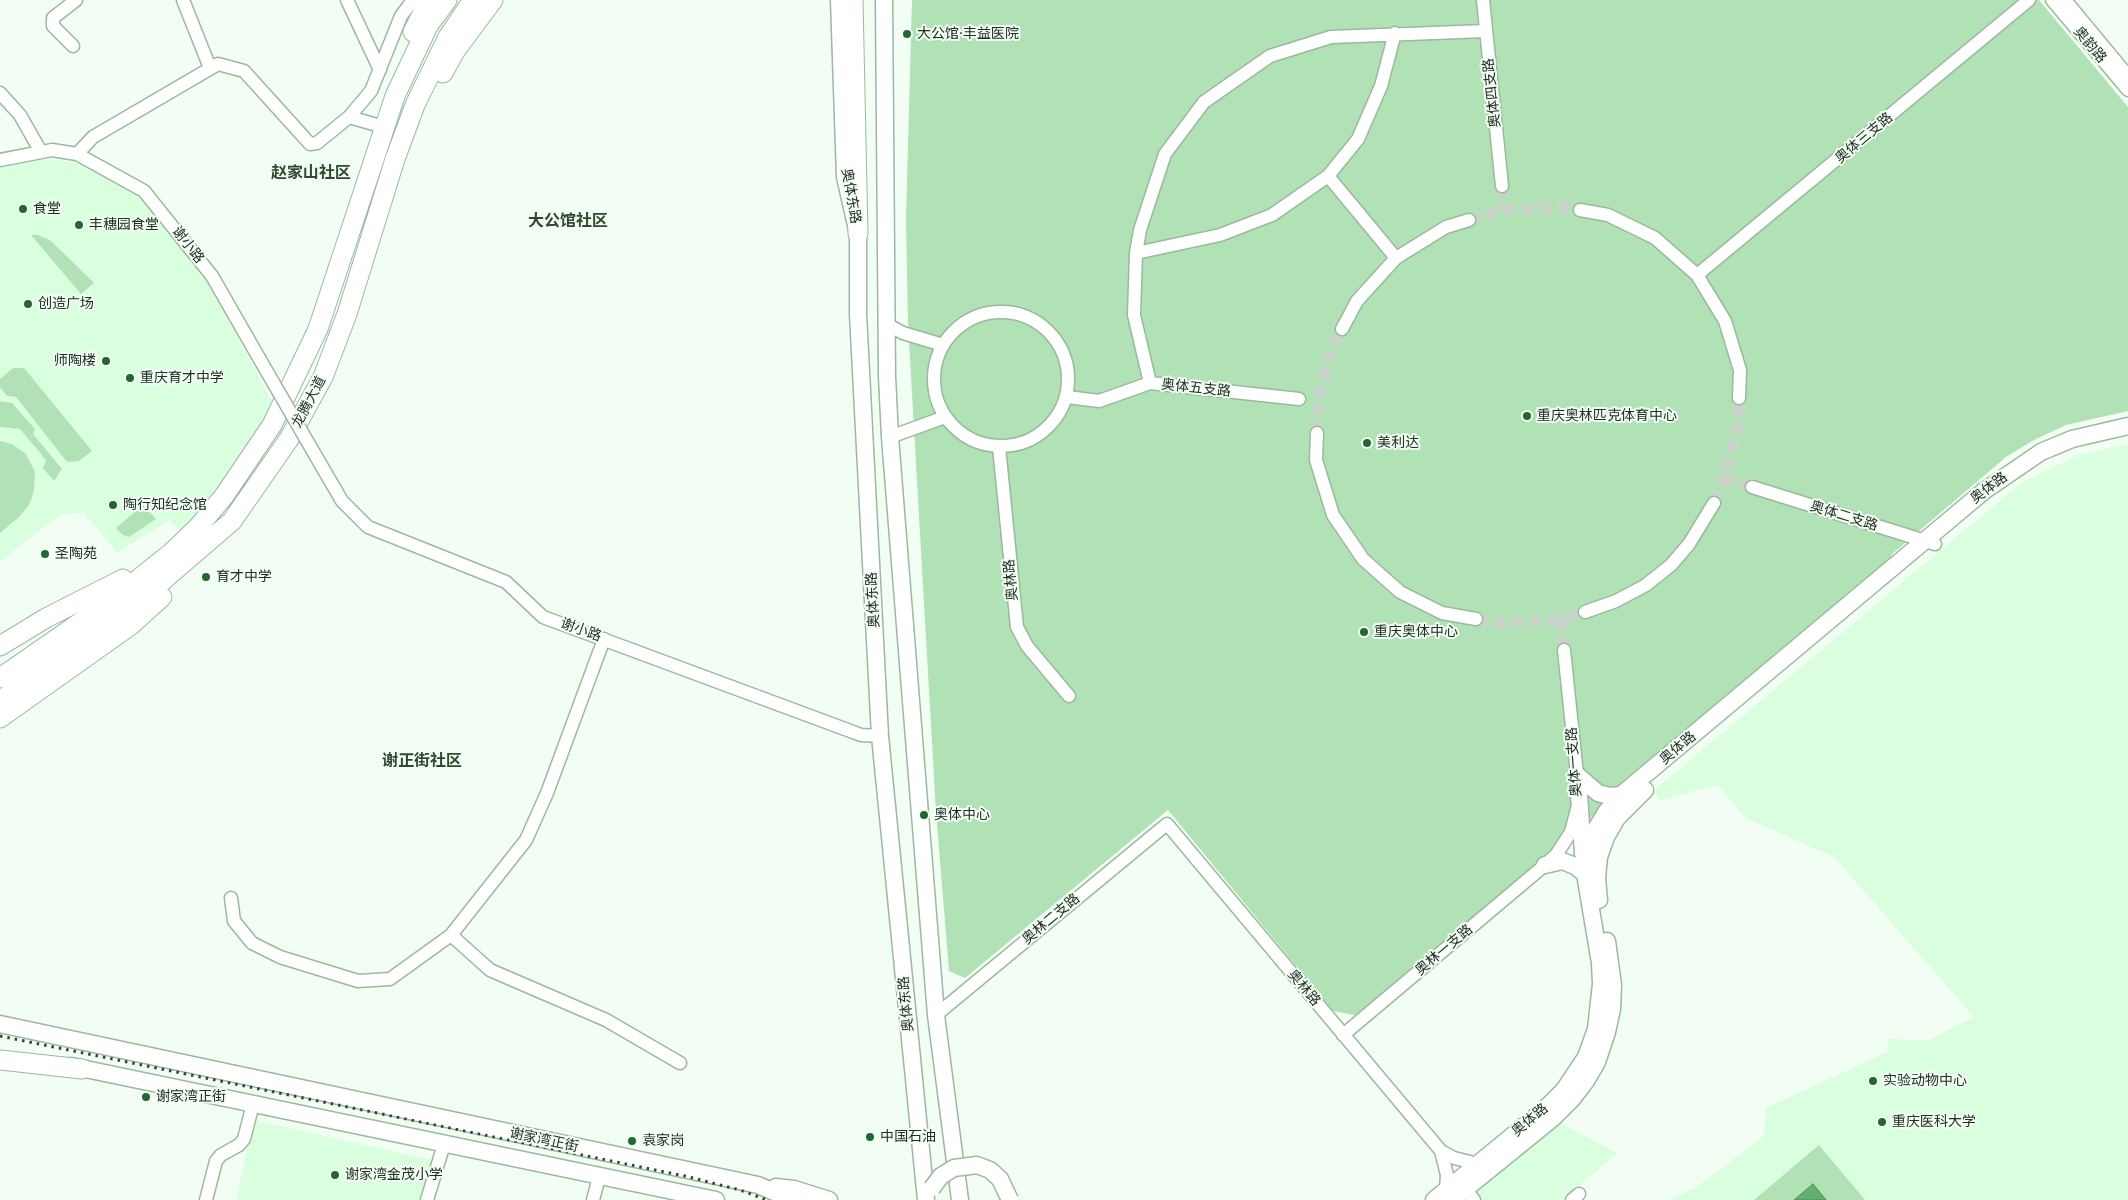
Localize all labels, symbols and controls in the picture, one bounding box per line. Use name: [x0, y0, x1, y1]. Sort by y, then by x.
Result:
street label: 奥韵路: [2070, 24, 2110, 66]
place label: 大公馆‧丰益医院: [917, 26, 1019, 42]
marker: 大公馆‧丰益医院: [901, 28, 913, 40]
street label: 奥体四支路: [1480, 57, 1504, 129]
street label: 奥体三支路: [1832, 109, 1896, 167]
district label: 赵家山社区: [271, 163, 351, 183]
street label: 奥体东路: [838, 167, 864, 225]
place label: 食堂: [33, 201, 61, 217]
marker: 食堂: [17, 203, 29, 215]
district label: 大公馆社区: [528, 211, 608, 231]
place label: 丰穗园食堂: [89, 217, 159, 233]
marker: 丰穗园食堂: [73, 219, 85, 231]
street label: 谢小路: [168, 223, 208, 267]
place label: 创造广场: [38, 296, 94, 312]
marker: 创造广场: [22, 298, 34, 310]
place label: 师陶楼: [54, 353, 96, 369]
marker: 师陶楼: [100, 355, 112, 367]
place label: 重庆育才中学: [140, 370, 224, 386]
marker: 重庆育才中学: [124, 372, 136, 384]
street label: 龙腾大道: [288, 373, 330, 431]
street label: 奥体五支路: [1160, 376, 1232, 400]
place label: 重庆奥林匹克体育中心: [1537, 408, 1677, 424]
marker: 重庆奥林匹克体育中心: [1521, 410, 1533, 422]
place label: 美利达: [1377, 435, 1419, 451]
marker: 美利达: [1361, 437, 1373, 449]
street label: 奥体路: [1967, 469, 2011, 507]
place label: 陶行知纪念馆: [123, 497, 207, 513]
street label: 奥体二支路: [1808, 498, 1880, 534]
marker: 陶行知纪念馆: [107, 499, 119, 511]
place label: 圣陶苑: [55, 546, 97, 562]
marker: 圣陶苑: [39, 548, 51, 560]
street label: 奥林路: [1001, 558, 1021, 602]
place label: 育才中学: [216, 569, 272, 585]
marker: 育才中学: [200, 571, 212, 583]
street label: 奥体东路: [863, 572, 883, 628]
street label: 谢小路: [558, 615, 604, 645]
place label: 重庆奥体中心: [1374, 624, 1458, 640]
marker: 重庆奥体中心: [1358, 626, 1370, 638]
street label: 奥体一支路: [1563, 726, 1585, 798]
street label: 奥体路: [1657, 728, 1699, 768]
district label: 谢正街社区: [382, 751, 462, 771]
place label: 奥体中心: [934, 807, 990, 823]
marker: 奥体中心: [918, 809, 930, 821]
street label: 奥林二支路: [1019, 890, 1083, 948]
street label: 奥林一支路: [1412, 921, 1476, 979]
street label: 奥林路: [1284, 967, 1324, 1009]
street label: 奥体东路: [895, 975, 917, 1033]
place label: 实验动物中心: [1883, 1073, 1967, 1089]
marker: 实验动物中心: [1867, 1075, 1879, 1087]
place label: 谢家湾正街: [156, 1089, 226, 1105]
marker: 谢家湾正街: [140, 1091, 152, 1103]
street label: 奥体路: [1509, 1100, 1551, 1140]
place label: 重庆医科大学: [1892, 1114, 1976, 1130]
marker: 重庆医科大学: [1876, 1116, 1888, 1128]
street label: 谢家湾正街: [508, 1125, 580, 1155]
place label: 中国石油: [880, 1129, 936, 1145]
marker: 中国石油: [864, 1131, 876, 1143]
place label: 袁家岗: [642, 1133, 684, 1149]
marker: 袁家岗: [626, 1135, 638, 1147]
place label: 谢家湾金茂小学: [345, 1167, 443, 1183]
marker: 谢家湾金茂小学: [329, 1169, 341, 1181]

